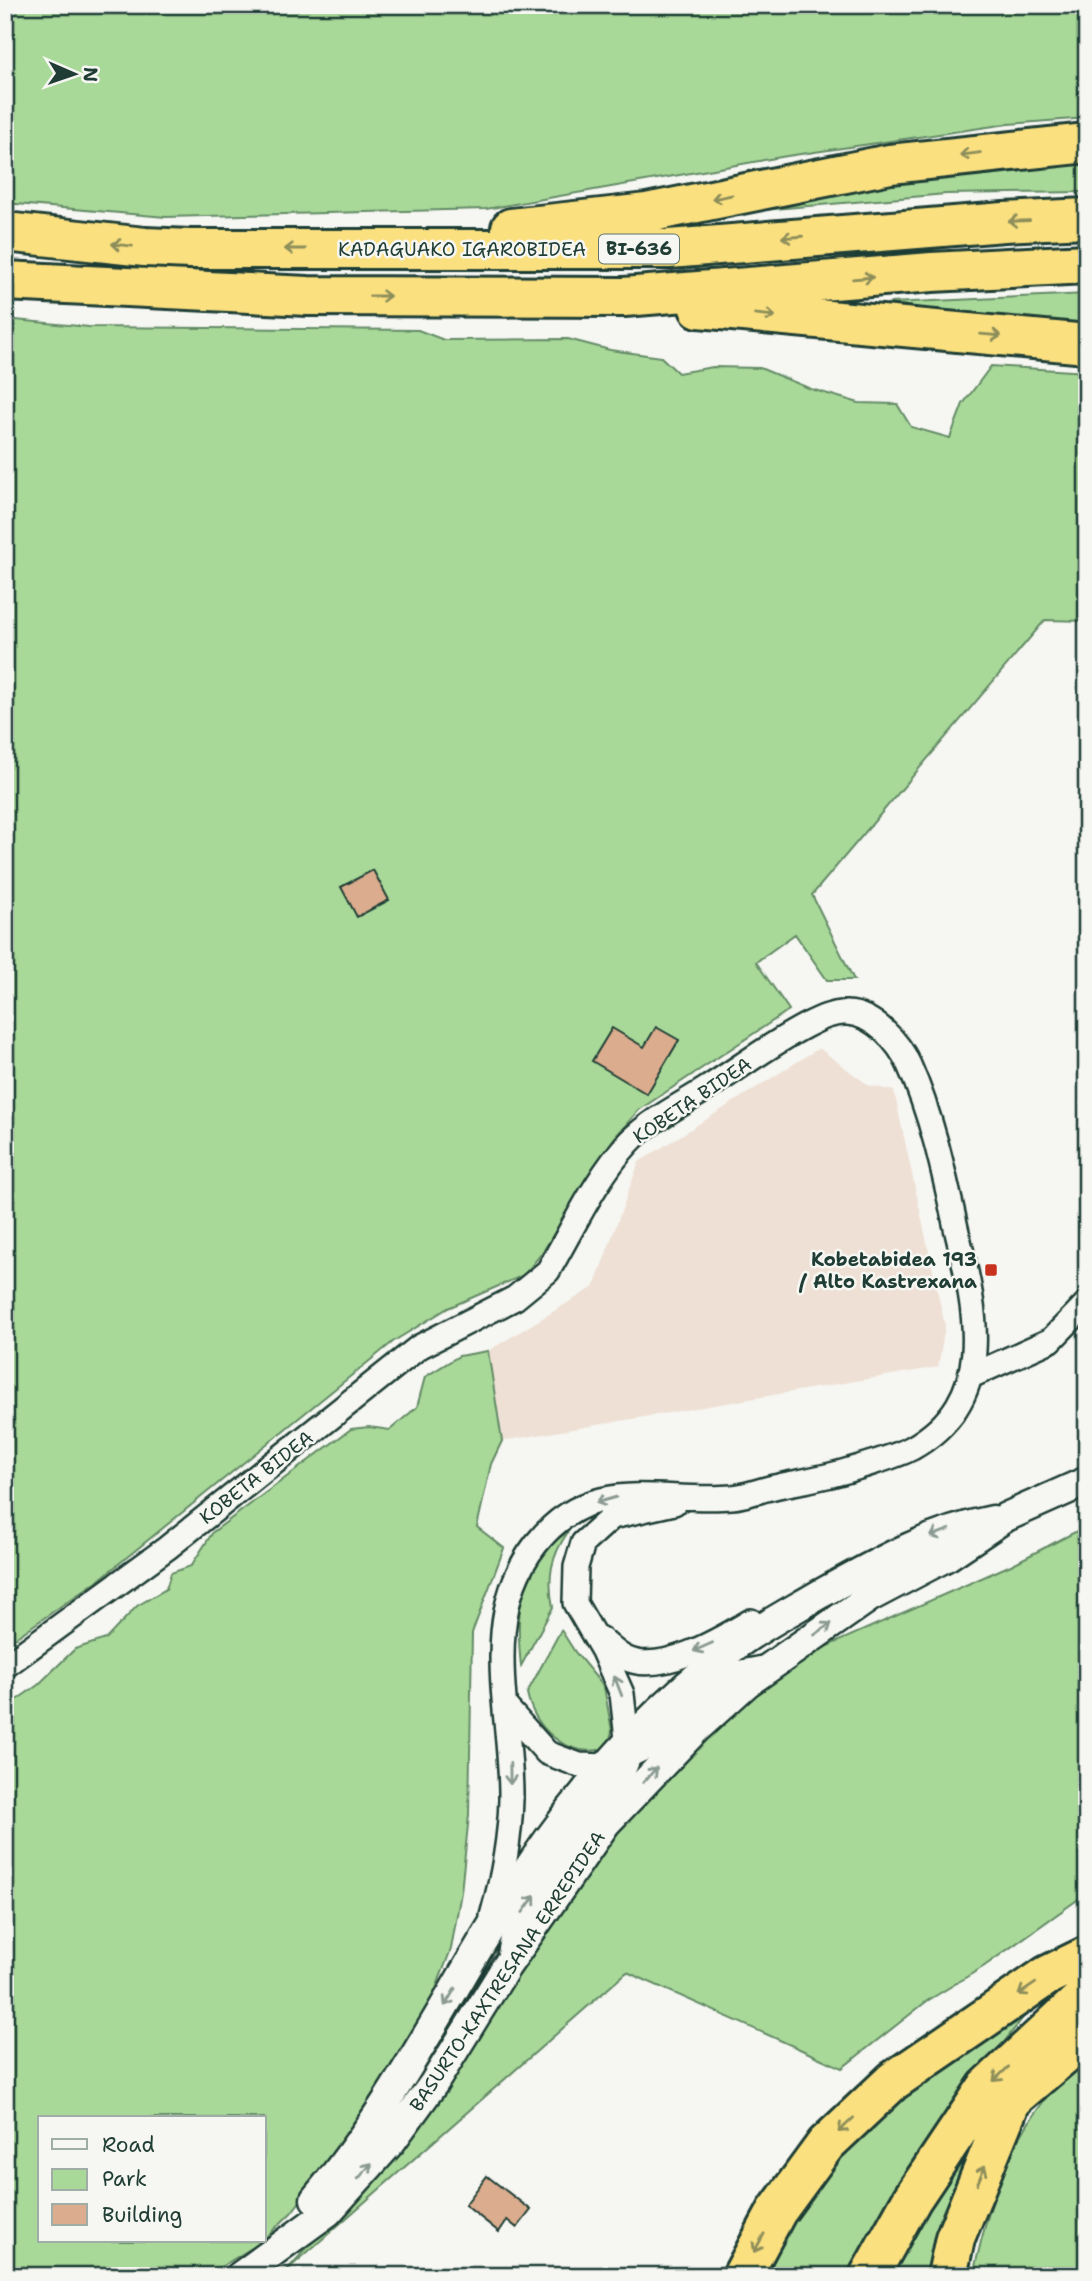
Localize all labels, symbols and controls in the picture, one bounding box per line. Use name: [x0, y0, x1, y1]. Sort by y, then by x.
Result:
north arrow: [38, 38, 108, 108]
text: N: [78, 67, 103, 83]
one-way arrow: [959, 148, 982, 161]
one-way arrow: [711, 190, 734, 204]
one-way arrow: [1007, 214, 1030, 227]
one-way arrow: [780, 231, 803, 244]
road number: BI-636: [599, 234, 679, 264]
street label: KADAGUAKO IGAROBIDEA: [338, 237, 586, 262]
one-way arrow: [111, 238, 134, 251]
one-way arrow: [284, 242, 307, 256]
one-way arrow: [851, 271, 874, 284]
one-way arrow: [368, 289, 391, 303]
one-way arrow: [753, 309, 775, 322]
one-way arrow: [979, 329, 1002, 342]
street label: KOBETA BIDEA: [628, 1051, 757, 1149]
place label: Kobetabidea 193 / Alto Kastrexana: [798, 1247, 977, 1294]
marker: Kobetabidea 193 / Alto Kastrexana: [983, 1262, 999, 1278]
street label: KOBETA BIDEA: [194, 1425, 318, 1530]
one-way arrow: [595, 1494, 617, 1507]
one-way arrow: [930, 1528, 952, 1540]
one-way arrow: [813, 1622, 832, 1636]
one-way arrow: [693, 1641, 714, 1654]
one-way arrow: [610, 1675, 623, 1697]
one-way arrow: [503, 1763, 517, 1786]
one-way arrow: [641, 1767, 658, 1785]
street label: BASURTO-KAXTRESANA ERREPIDEA: [404, 1826, 611, 2116]
one-way arrow: [521, 1895, 536, 1914]
one-way arrow: [1018, 1982, 1037, 1996]
one-way arrow: [443, 1987, 457, 2007]
one-way arrow: [993, 2066, 1010, 2083]
legend: [38, 2116, 266, 2242]
one-way arrow: [838, 2117, 855, 2134]
text: Road: [102, 2131, 155, 2159]
one-way arrow: [357, 2162, 373, 2180]
text: Park: [102, 2165, 147, 2193]
one-way arrow: [976, 2165, 989, 2186]
text: Building: [102, 2201, 182, 2229]
one-way arrow: [752, 2233, 766, 2253]

